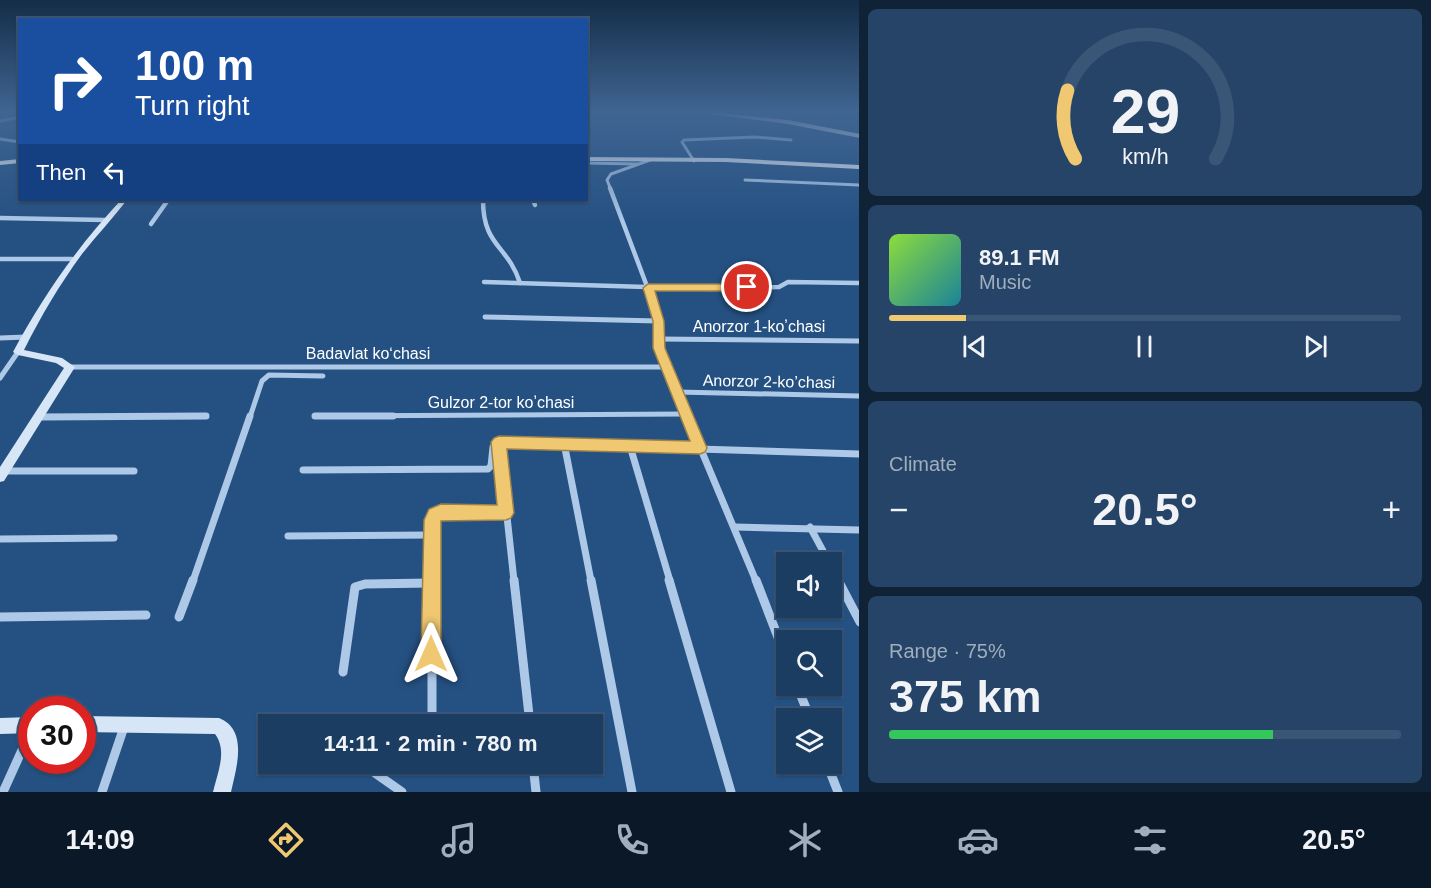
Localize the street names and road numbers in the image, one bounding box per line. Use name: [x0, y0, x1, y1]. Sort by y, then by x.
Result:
street label: Аnorzor 1-koʼchasi: [693, 318, 825, 335]
street label: Badavlat koʻchasi: [306, 345, 430, 362]
street label: Аnorzor 2-koʼchasi: [703, 372, 835, 391]
street label: Gulzor 2-tor koʼchasi: [428, 394, 574, 411]

